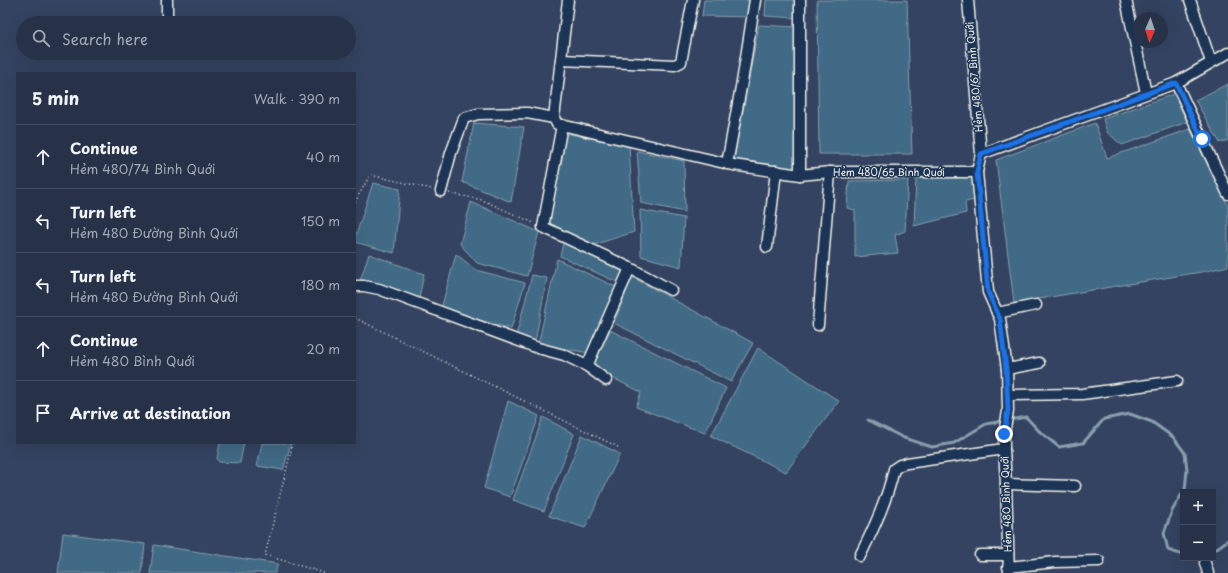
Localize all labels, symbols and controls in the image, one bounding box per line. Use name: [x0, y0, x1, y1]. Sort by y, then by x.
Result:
north arrow: [1132, 12, 1168, 48]
search box: [16, 16, 356, 60]
street label: Hẻm 480/67 Bình Quới: [961, 21, 986, 133]
icon: search: [30, 27, 52, 49]
text: Search here: [62, 27, 148, 50]
text: 5 min: [32, 85, 79, 111]
text: Walk · 390 m: [254, 89, 340, 108]
route start: [1193, 130, 1211, 148]
text: Continue: [70, 136, 138, 159]
icon: ahead: [32, 146, 54, 168]
text: 40 m: [306, 147, 340, 166]
text: Hẻm 480/74 Bình Quới: [70, 159, 215, 178]
street label: Hẻm 480/65 Bình Quới: [833, 164, 945, 179]
text: Turn left: [70, 200, 136, 223]
icon: left: [32, 210, 54, 232]
text: 150 m: [301, 211, 340, 230]
text: Hẻm 480 Đường Bình Quới: [70, 223, 238, 242]
text: Turn left: [70, 264, 136, 287]
icon: left: [32, 274, 54, 296]
text: 180 m: [301, 275, 340, 294]
text: Hẻm 480 Đường Bình Quới: [70, 287, 238, 306]
text: Continue: [70, 328, 138, 351]
icon: ahead: [32, 338, 54, 360]
text: 20 m: [306, 339, 340, 358]
text: Hẻm 480 Bình Quới: [70, 351, 195, 370]
text: Arrive at destination: [70, 401, 231, 424]
icon: arrive: [32, 402, 54, 424]
route end: [995, 425, 1013, 443]
street label: Hẻm 480 Bình Quới: [996, 456, 1015, 552]
map controls: [1180, 489, 1216, 561]
button: +: [1180, 489, 1216, 525]
button: −: [1180, 525, 1216, 561]

